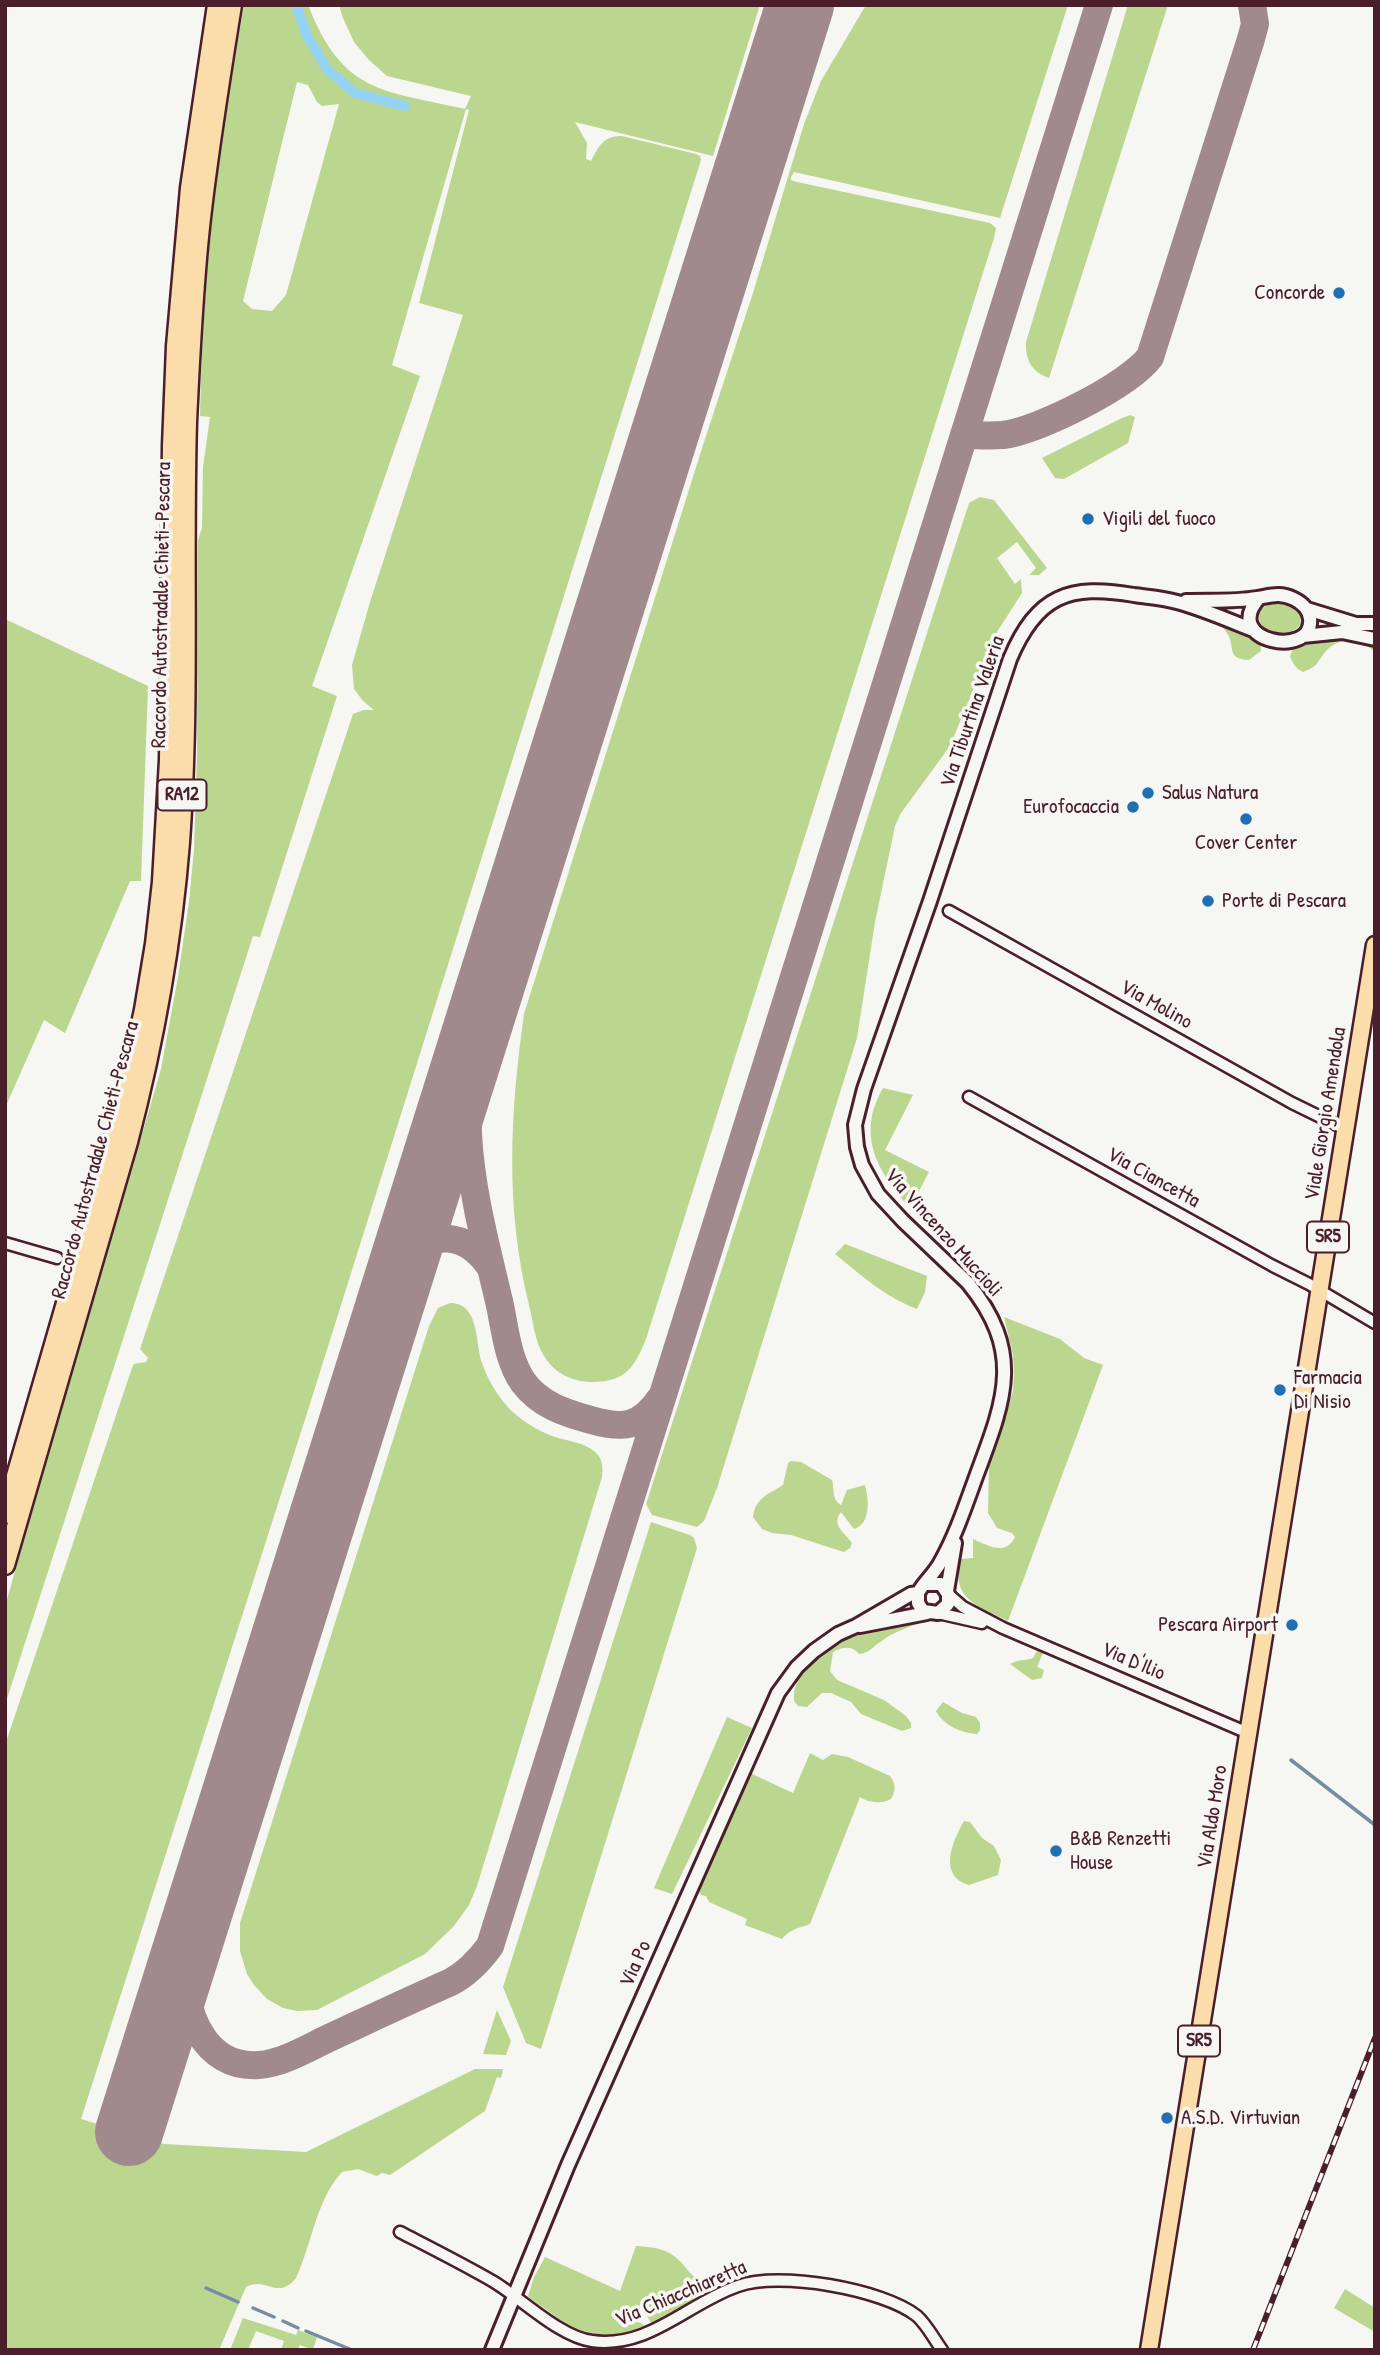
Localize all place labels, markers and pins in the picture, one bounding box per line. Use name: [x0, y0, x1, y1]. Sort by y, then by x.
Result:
place label: Concorde: [1254, 280, 1325, 306]
marker: Concorde: [1331, 285, 1347, 301]
place label: Vigili del fuoco: [1102, 506, 1216, 532]
marker: Vigili del fuoco: [1080, 511, 1096, 527]
place label: Salus Natura: [1162, 780, 1258, 806]
marker: Salus Natura: [1140, 785, 1156, 801]
place label: Eurofocaccia: [1023, 794, 1119, 820]
marker: Eurofocaccia: [1125, 799, 1141, 815]
marker: Cover Center: [1238, 811, 1254, 827]
place label: Cover Center: [1195, 830, 1297, 856]
place label: Porte di Pescara: [1222, 888, 1346, 914]
marker: Porte di Pescara: [1200, 893, 1216, 909]
place label: Farmacia Di Nisio: [1294, 1365, 1362, 1415]
marker: Farmacia Di Nisio: [1272, 1382, 1288, 1398]
place label: Pescara Airport: [1158, 1612, 1278, 1638]
marker: Pescara Airport: [1284, 1617, 1300, 1633]
place label: B&B Renzetti House: [1070, 1826, 1171, 1876]
marker: B&B Renzetti House: [1048, 1843, 1064, 1859]
place label: A.S.D. Virtuvian: [1181, 2105, 1300, 2131]
marker: A.S.D. Virtuvian: [1159, 2110, 1175, 2126]

